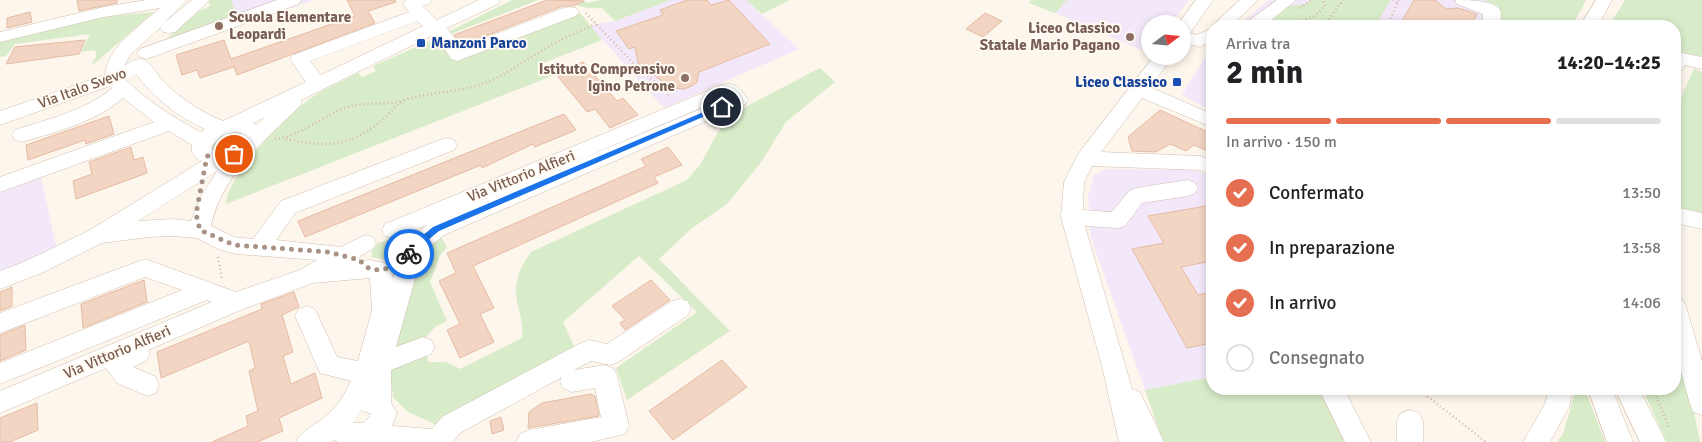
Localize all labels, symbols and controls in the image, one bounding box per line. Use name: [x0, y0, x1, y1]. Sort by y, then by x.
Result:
place label: Scuola Elementare Leopardi: [229, 8, 351, 43]
north arrow: [1141, 15, 1191, 65]
map controls: [1141, 15, 1191, 65]
place label: Liceo Classico Statale Mario Pagano: [980, 19, 1120, 54]
marker: Scuola Elementare Leopardi: [213, 20, 225, 32]
marker: Liceo Classico Statale Mario Pagano: [1124, 31, 1136, 43]
place label: Manzoni Parco: [431, 34, 527, 52]
text: Arriva tra: [1226, 34, 1290, 54]
marker: Manzoni Parco: [415, 37, 427, 49]
text: 14:20–14:25: [1557, 51, 1661, 75]
text: 2 min: [1226, 53, 1303, 92]
place label: Istituto Comprensivo Igino Petrone: [539, 60, 675, 95]
street label: Via Italo Svevo: [35, 64, 129, 112]
marker: Istituto Comprensivo Igino Petrone: [679, 72, 691, 84]
place label: Liceo Classico: [1075, 73, 1167, 91]
marker: Liceo Classico: [1171, 76, 1183, 88]
pin: [701, 86, 743, 128]
icon: home: [708, 93, 736, 121]
text: In arrivo · 150 m: [1226, 132, 1337, 152]
pin: [213, 133, 255, 175]
icon: bag: [220, 140, 248, 168]
street label: Via Vittorio Alfieri: [464, 146, 578, 206]
icon: check: [1226, 179, 1254, 207]
text: Confermato: [1269, 181, 1364, 205]
text: 13:50: [1622, 183, 1661, 203]
courier: [384, 229, 434, 279]
icon: check: [1226, 234, 1254, 262]
text: In preparazione: [1269, 236, 1395, 260]
text: 13:58: [1622, 238, 1661, 258]
icon: bike: [395, 240, 423, 268]
icon: check: [1226, 289, 1254, 317]
text: In arrivo: [1269, 291, 1336, 315]
text: 14:06: [1622, 293, 1661, 313]
street label: Via Vittorio Alfieri: [61, 321, 173, 383]
text: Consegnato: [1269, 346, 1365, 370]

